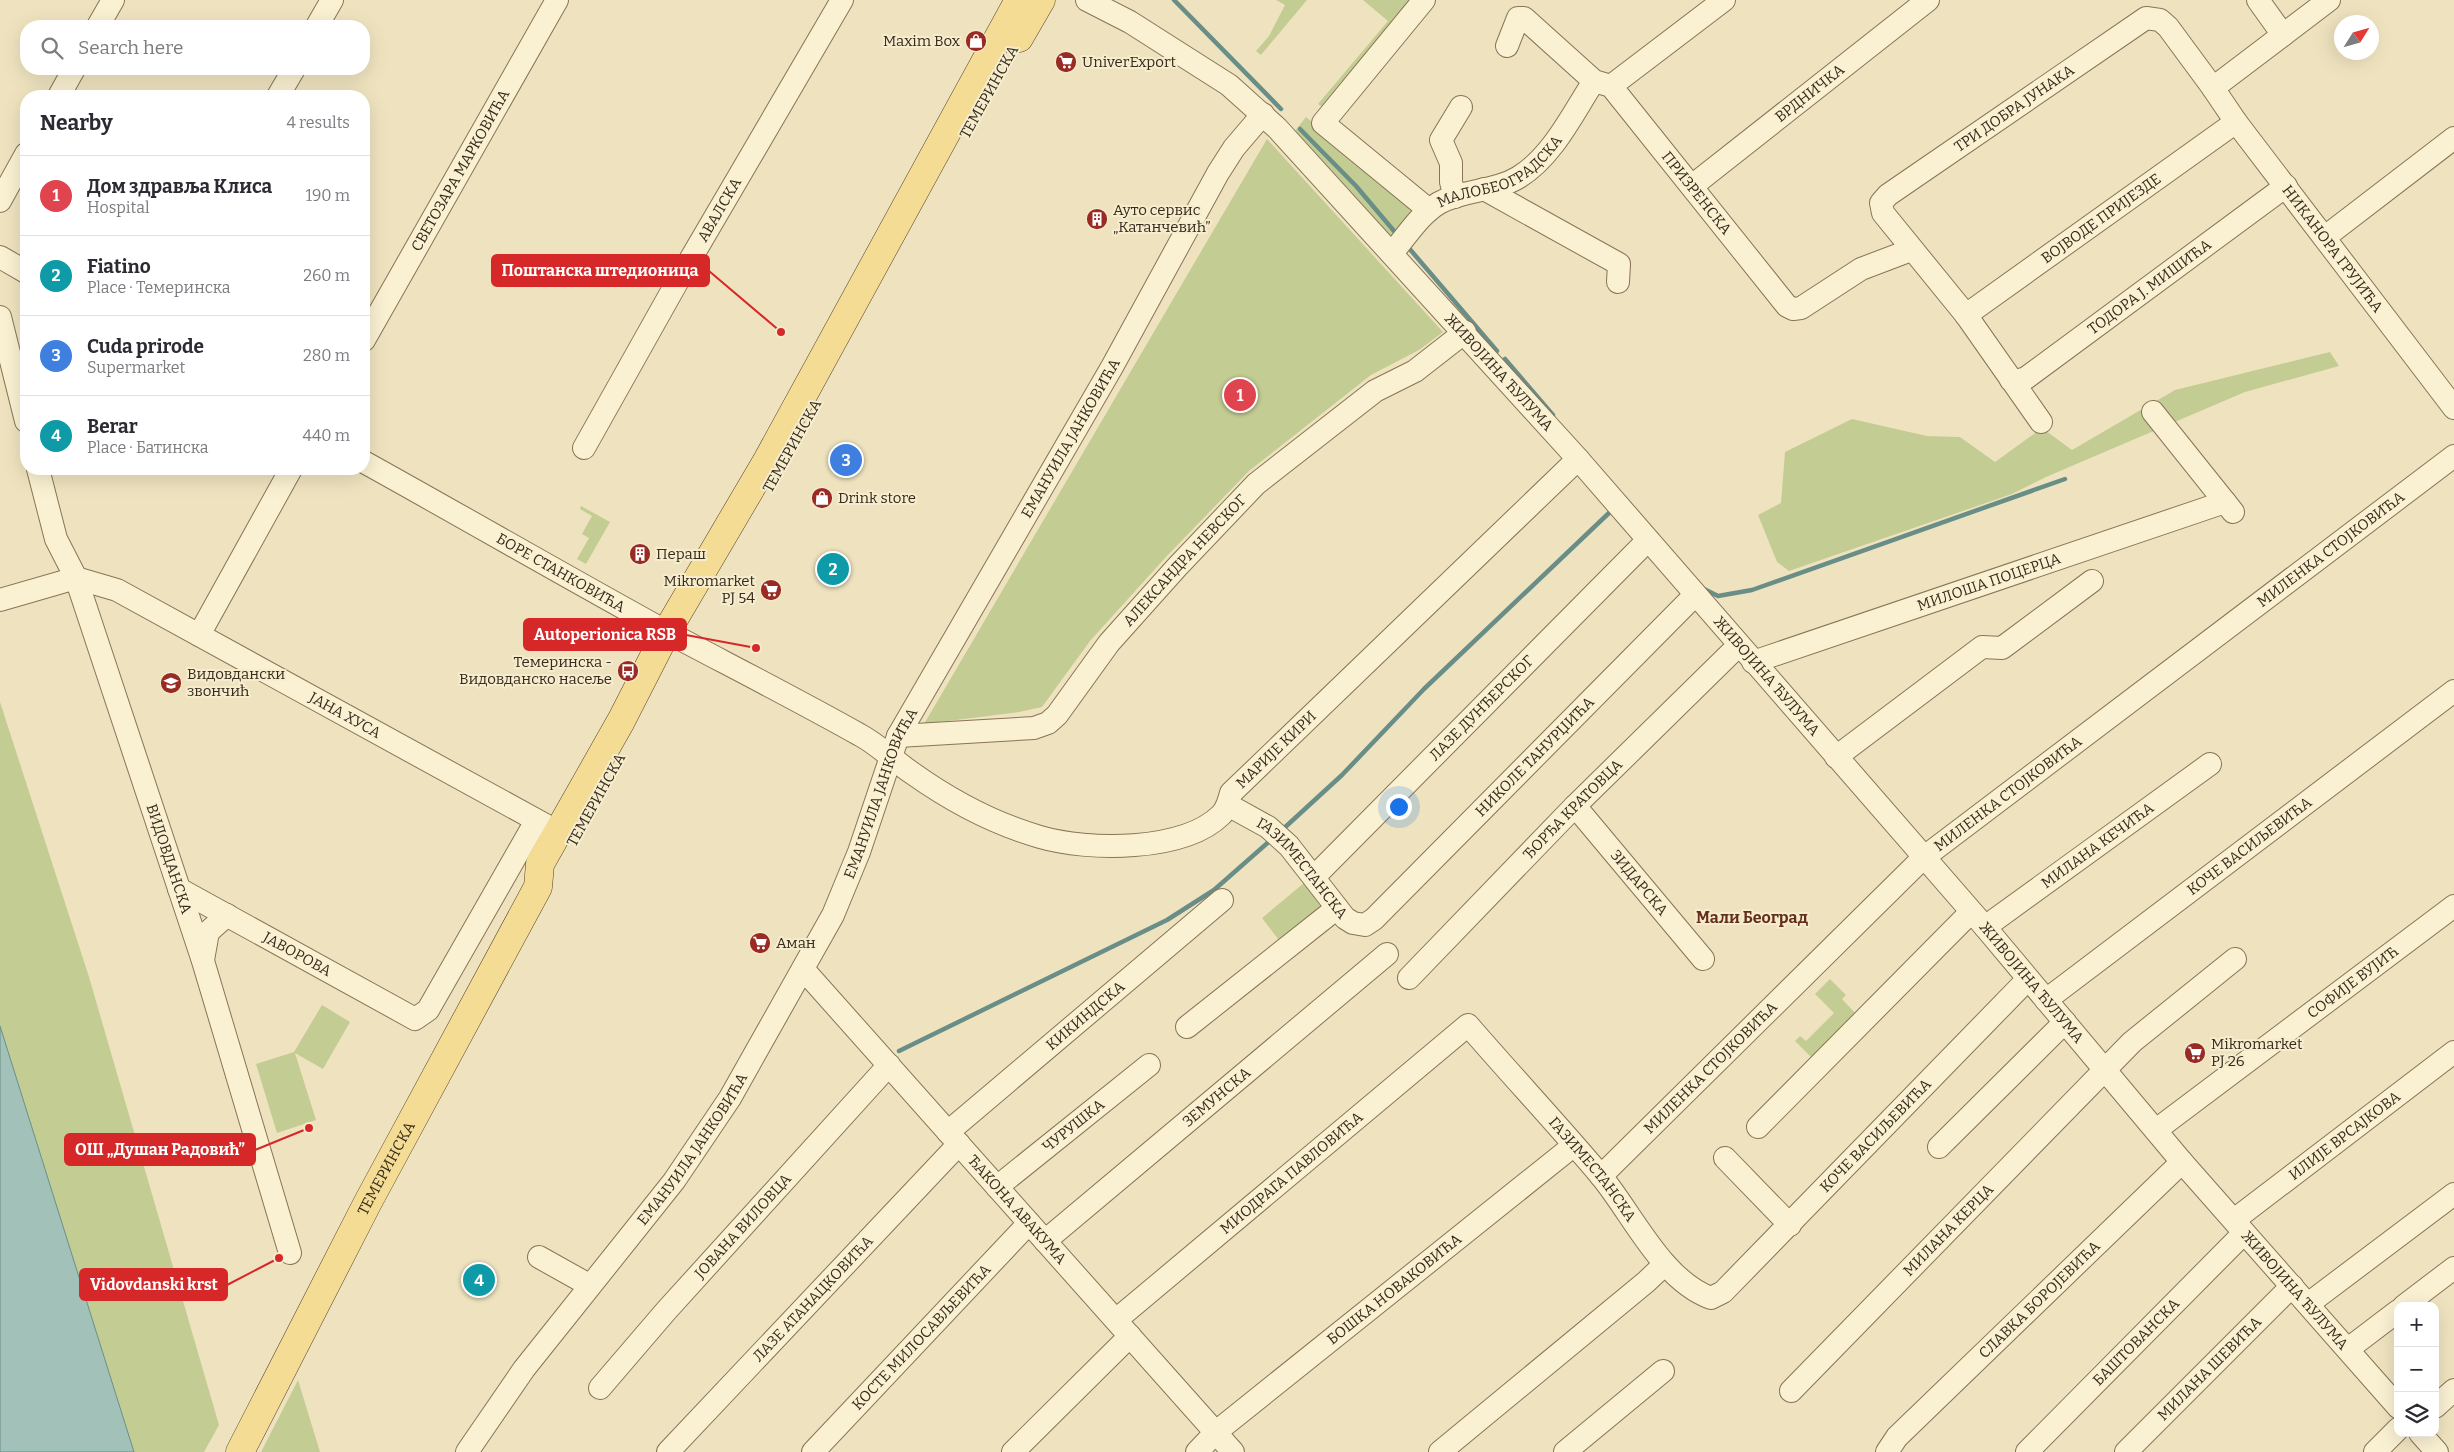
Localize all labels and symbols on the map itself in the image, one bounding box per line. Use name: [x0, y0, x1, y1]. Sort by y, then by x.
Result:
north arrow: [2334, 15, 2379, 60]
shop icon: Maxim Box: [964, 29, 988, 53]
place label: Maxim Box: [883, 32, 961, 50]
street label: ТЕМЕРИНСКА: [956, 42, 1022, 142]
supermarket icon: UniverExport: [1054, 50, 1078, 74]
place label: UniverExport: [1082, 53, 1177, 71]
street label: ВРДНИЧКА: [1772, 60, 1848, 126]
street label: ТРИ ДОБРА ЈУНАКА: [1951, 61, 2078, 156]
street label: СВЕТОЗАРА МАРКОВИЋА: [407, 86, 513, 254]
street label: МАЛОБЕОГРАДСКА: [1434, 132, 1566, 211]
street label: ПРИЗРЕНСКА: [1658, 148, 1736, 238]
street label: ВОЈВОДЕ ПРИЈЕЗДЕ: [2038, 170, 2164, 267]
street label: АВАЛСКА: [694, 174, 745, 245]
street label: НИКАНОРА ГРУЈИЋА: [2278, 181, 2387, 316]
place label: Ауто сервис „Катанчевић”: [1113, 201, 1211, 236]
building icon: Ауто сервис „Катанчевић”: [1085, 207, 1109, 231]
street label: ТОДОРА Ј. МИШИЋА: [2084, 235, 2215, 338]
callout: Поштанска штедионица: [492, 255, 709, 286]
text: Поштанска штедионица: [501, 261, 699, 280]
street label: ЖИВОЈИНА ЋУЛУМА: [1441, 309, 1557, 435]
street label: ЕМАНУИЛА ЈАНКОВИЋА: [1017, 355, 1124, 521]
pin: 1: [1224, 376, 1256, 414]
street label: ТЕМЕРИНСКА: [759, 396, 825, 496]
pin: 3: [830, 441, 862, 479]
shop icon: Drink store: [810, 486, 834, 510]
street label: МИЛЕНКА СТОЈКОВИЋА: [2254, 488, 2408, 611]
place label: Drink store: [838, 489, 916, 507]
street label: АЛЕКСАНДРА НЕВСКОГ: [1119, 491, 1250, 630]
street label: БОРЕ СТАНКОВИЋА: [493, 529, 629, 616]
building icon: Пераш: [628, 542, 652, 566]
place label: Пераш: [656, 545, 706, 563]
street label: МИЛОША ПОЦЕРЦА: [1915, 549, 2063, 615]
pin: 2: [817, 550, 849, 588]
place label: Mikromarket PJ 54: [664, 572, 756, 607]
supermarket icon: Mikromarket PJ 54: [759, 578, 783, 602]
street label: ЖИВОЈИНА ЋУЛУМА: [1710, 612, 1824, 740]
callout: Autoperionica RSB: [524, 619, 686, 650]
text: Autoperionica RSB: [534, 625, 676, 644]
street label: ЛАЗЕ ДУНЂЕРСКОГ: [1426, 652, 1537, 764]
place label: Темеринска - Видовданско насеље: [459, 653, 612, 688]
bus stop icon: Темеринска - Видовданско насеље: [616, 659, 640, 683]
place label: Видовдански звончић: [187, 665, 285, 700]
school or university icon: Видовдански звончић: [159, 671, 183, 695]
street label: ЈАНА ХУСА: [305, 688, 384, 742]
street label: НИКОЛЕ ТАНУРЏИЋА: [1472, 693, 1598, 820]
street label: ЕМАНУИЛА ЈАНКОВИЋА: [840, 705, 921, 881]
street label: МАРИЈЕ КИРИ: [1232, 707, 1320, 792]
street label: МИЛЕНКА СТОЈКОВИЋА: [1931, 732, 2085, 855]
street label: ТЕМЕРИНСКА: [563, 750, 629, 850]
street label: ЂОРЂА КРАТОВЦА: [1519, 755, 1626, 863]
street label: КОЧЕ ВАСИЉЕВИЋА: [2184, 793, 2315, 899]
your location: [1386, 794, 1412, 820]
street label: МИЛАНА КЕЧИЋА: [2038, 798, 2158, 892]
street label: ВИДОВДАНСКА: [143, 802, 196, 916]
street label: ГАЗИМЕСТАНСКА: [1254, 814, 1351, 923]
street label: ЗИДАРСКА: [1607, 846, 1672, 919]
district label: Мали Београд: [1696, 908, 1809, 927]
street label: ЖИВОЈИНА ЋУЛУМА: [1975, 918, 2088, 1047]
street label: ЈАВОРОВА: [259, 928, 335, 980]
supermarket icon: Аман: [748, 931, 772, 955]
place label: Аман: [776, 934, 816, 952]
street label: СОФИЈЕ ВУЈИЋ: [2304, 942, 2402, 1022]
street label: КИКИНДСКА: [1042, 977, 1129, 1054]
street label: МИЛЕНКА СТОЈКОВИЋА: [1640, 998, 1781, 1137]
place label: Mikromarket PJ 26: [2211, 1035, 2303, 1070]
supermarket icon: Mikromarket PJ 26: [2183, 1041, 2207, 1065]
street label: ЗЕМУНСКА: [1179, 1063, 1254, 1131]
street label: ЕМАНУИЛА ЈАНКОВИЋА: [633, 1069, 751, 1229]
street label: КОЧЕ ВАСИЉЕВИЋА: [1816, 1075, 1935, 1196]
street label: ИЛИЈЕ ВРСАЈКОВА: [2285, 1087, 2404, 1184]
street label: ЧУРУШКА: [1039, 1095, 1108, 1156]
street label: МИОДРАГА ПАВЛОВИЋА: [1216, 1108, 1367, 1238]
street label: ГАЗИМЕСТАНСКА: [1545, 1113, 1640, 1225]
street label: ТЕМЕРИНСКА: [354, 1118, 419, 1218]
callout: ОШ „Душан Радовић”: [65, 1134, 255, 1165]
text: ОШ „Душан Радовић”: [75, 1140, 245, 1159]
street label: ЂАКОНА АВАКУМА: [964, 1151, 1070, 1268]
street label: ЈОВАНА ВИЛОВЦА: [690, 1170, 795, 1283]
street label: МИЛАНА КЕРЦА: [1899, 1180, 1997, 1280]
street label: ЖИВОЈИНА ЋУЛУМА: [2238, 1227, 2352, 1354]
street label: БОШКА НОВАКОВИЋА: [1323, 1230, 1465, 1348]
street label: ЛАЗЕ АТАНАЦКОВИЋА: [749, 1232, 877, 1365]
street label: СЛАВКА БОРОЈЕВИЋА: [1975, 1237, 2104, 1362]
street label: КОСТЕ МИЛОСАВЉЕВИЋА: [848, 1260, 995, 1414]
pin: 4: [463, 1261, 495, 1299]
callout: Vidovdanski krst: [80, 1269, 227, 1300]
text: Vidovdanski krst: [90, 1275, 219, 1294]
street label: БАШТОВАНСКА: [2089, 1294, 2183, 1389]
street label: МИЛАНА ШЕВИЋА: [2154, 1313, 2265, 1424]

